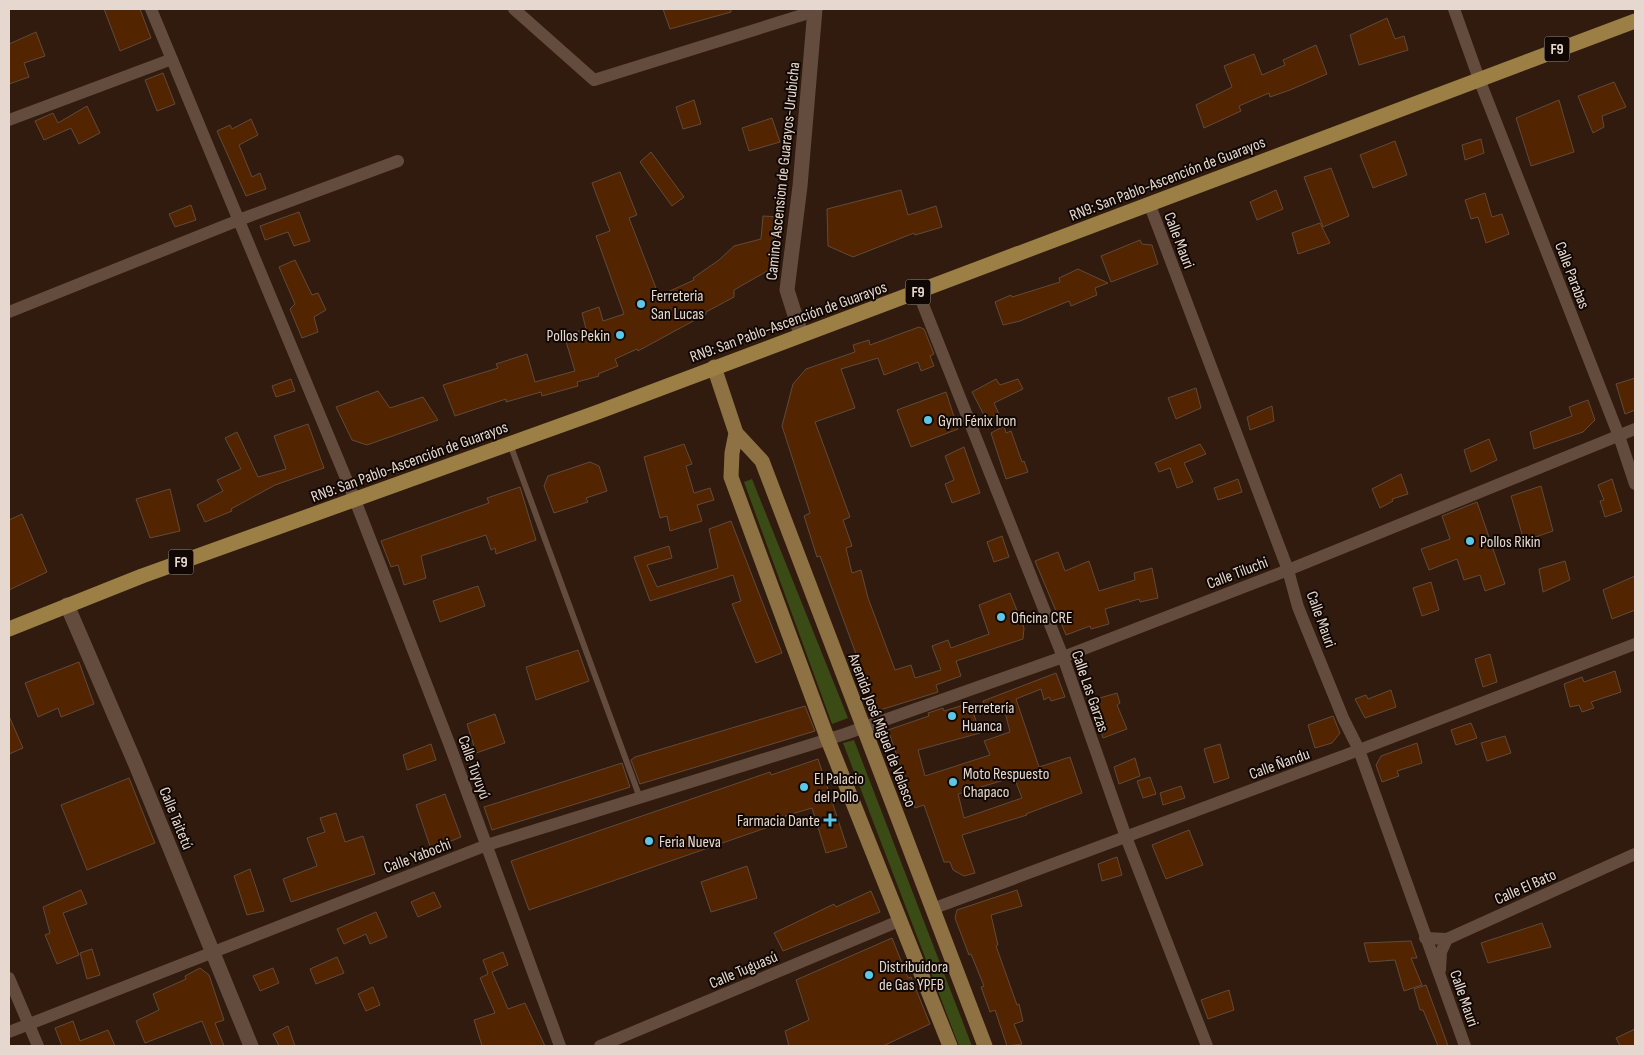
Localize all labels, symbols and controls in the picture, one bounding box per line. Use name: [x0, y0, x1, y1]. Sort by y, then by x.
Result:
road number: F9: [1544, 36, 1570, 62]
street label: Camino Ascension de Guarayos-Urubicha: [763, 61, 804, 281]
street label: RN9: San Pablo-Ascención de Guarayos: [1067, 133, 1268, 226]
street label: Calle Mauri: [1159, 210, 1198, 271]
street label: Calle Parabas: [1550, 239, 1593, 312]
street label: RN9: San Pablo-Ascención de Guarayos: [687, 278, 890, 367]
road number: F9: [906, 280, 930, 304]
place label: Ferreteria San Lucas: [651, 287, 704, 324]
marker: Ferreteria San Lucas: [635, 298, 647, 310]
place label: Pollos Pekin: [547, 327, 610, 346]
marker: Pollos Pekin: [614, 329, 626, 341]
place label: Gym Fénix Iron: [938, 412, 1016, 431]
marker: Gym Fénix Iron: [922, 414, 934, 426]
street label: RN9: San Pablo-Ascención de Guarayos: [308, 418, 511, 507]
place label: Pollos Rikin: [1480, 533, 1541, 552]
marker: Pollos Rikin: [1464, 535, 1476, 547]
road number: F9: [168, 550, 194, 574]
street label: Calle Tiluchi: [1204, 553, 1271, 594]
street label: Calle Mauri: [1302, 589, 1340, 650]
place label: Oficina CRE: [1011, 609, 1073, 628]
marker: Oficina CRE: [995, 611, 1007, 623]
street label: Calle Las Garzas: [1067, 648, 1113, 735]
street label: Avenida José Miguel de Velasco: [843, 650, 920, 810]
place label: Ferretería Huanca: [962, 699, 1015, 736]
marker: Ferretería Huanca: [946, 710, 958, 722]
street label: Calle Tuyuyú: [453, 733, 494, 802]
street label: Calle Ñandu: [1247, 745, 1312, 784]
place label: Moto Respuesto Chapaco: [963, 765, 1049, 802]
place label: El Palacio del Pollo: [814, 770, 864, 807]
marker: Moto Respuesto Chapaco: [947, 776, 959, 788]
marker: El Palacio del Pollo: [798, 781, 810, 793]
street label: Calle Taitetú: [154, 784, 197, 853]
place label: Farmacia Dante: [737, 812, 820, 831]
marker: Farmacia Dante: [824, 814, 836, 826]
place label: Feria Nueva: [659, 833, 721, 852]
street label: Calle Yabochi: [381, 835, 454, 878]
marker: Feria Nueva: [643, 835, 655, 847]
street label: Calle El Bato: [1492, 865, 1559, 909]
street label: Calle Tuguasú: [707, 948, 781, 993]
place label: Distribuidora de Gas YPFB: [879, 958, 948, 995]
street label: Calle Mauri: [1445, 968, 1482, 1029]
marker: Distribuidora de Gas YPFB: [863, 969, 875, 981]

